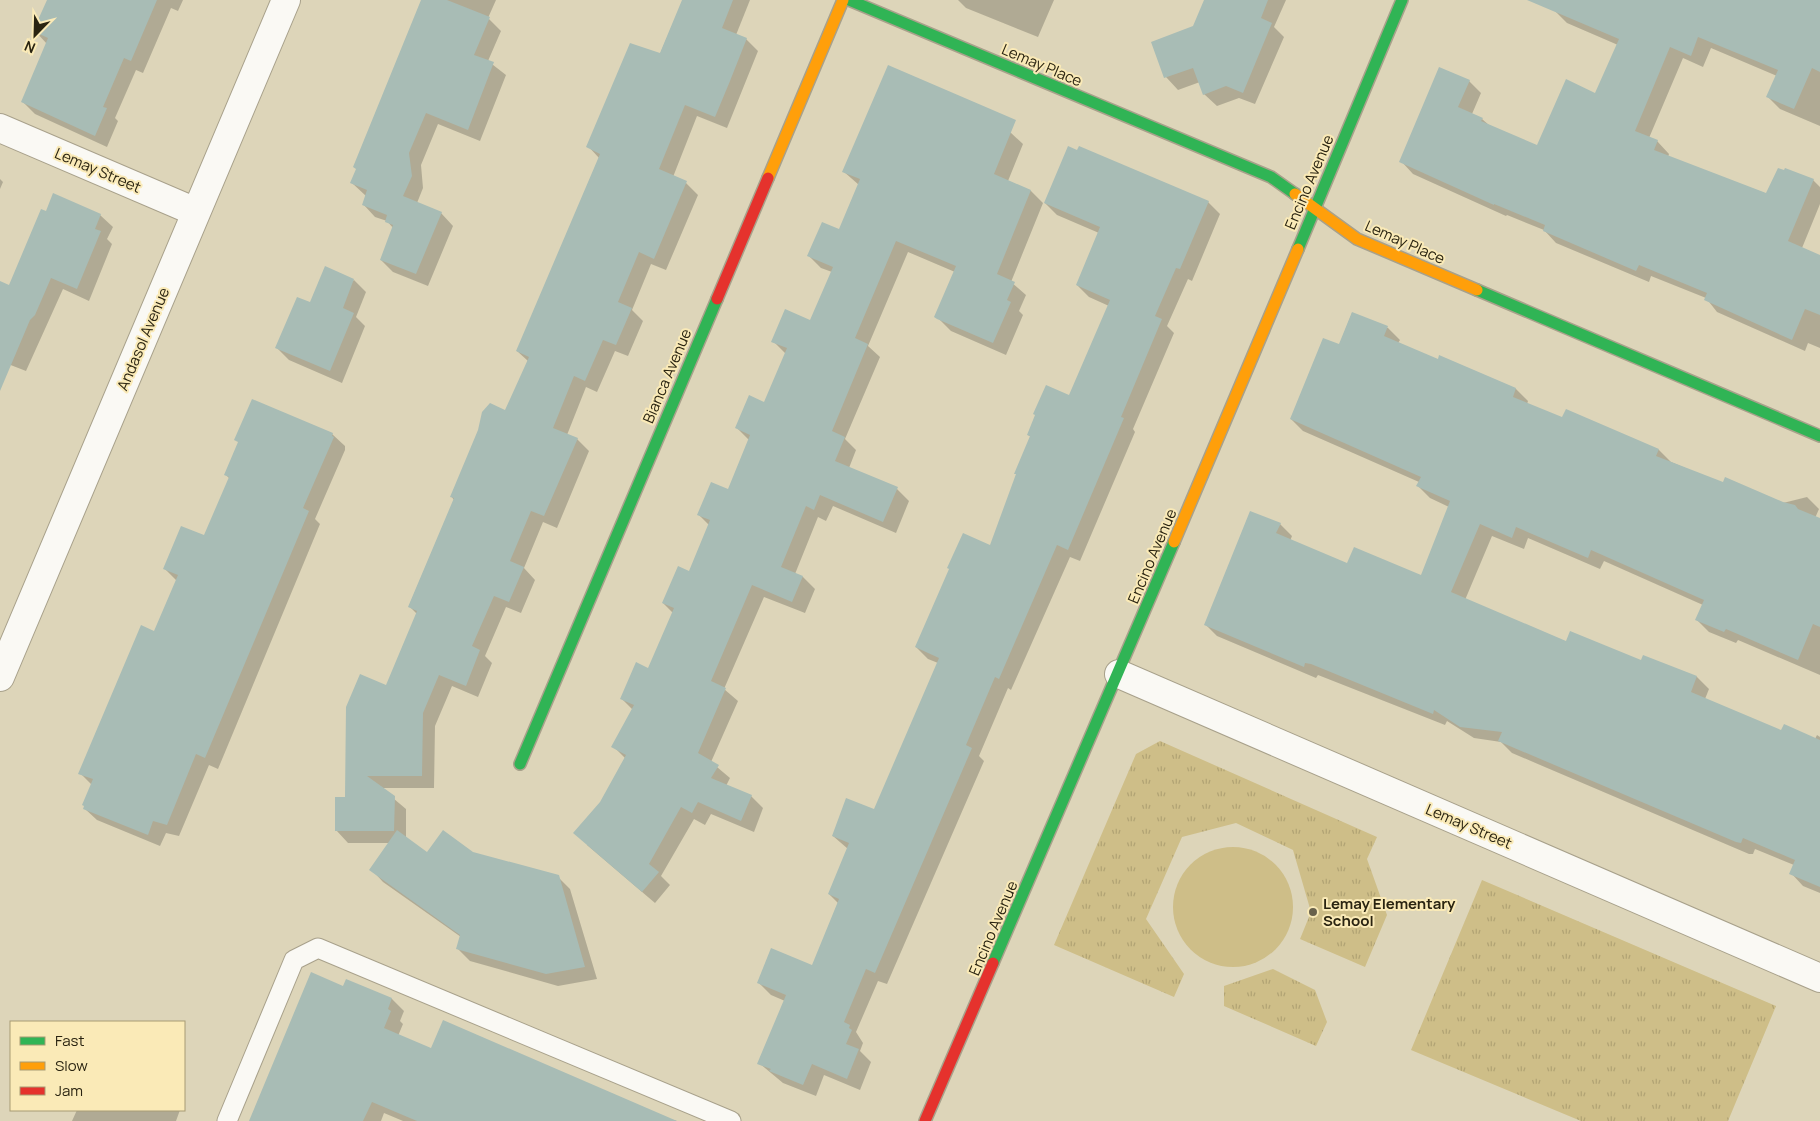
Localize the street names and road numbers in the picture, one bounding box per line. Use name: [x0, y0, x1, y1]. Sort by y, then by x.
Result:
street label: Lemay Place: [999, 39, 1086, 91]
street label: Encino Avenue: [1280, 131, 1339, 233]
street label: Lemay Street: [52, 142, 144, 198]
street label: Lemay Place: [1362, 215, 1449, 269]
street label: Andasol Avenue: [112, 284, 174, 394]
street label: Bianca Avenue: [638, 325, 696, 427]
street label: Encino Avenue: [1123, 505, 1182, 607]
street label: Lemay Street: [1423, 798, 1515, 854]
street label: Encino Avenue: [964, 877, 1023, 979]

